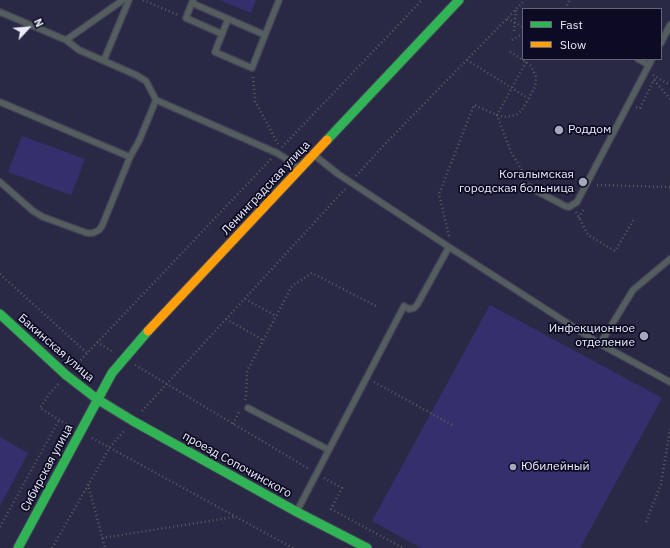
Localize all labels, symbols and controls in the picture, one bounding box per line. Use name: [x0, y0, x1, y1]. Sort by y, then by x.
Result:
north arrow: [8, 8, 48, 48]
legend: [522, 8, 662, 60]
text: N: [31, 16, 47, 29]
text: Fast: [560, 17, 583, 32]
text: Slow: [560, 37, 586, 52]
place label: Роддом: [568, 123, 611, 137]
marker: Роддом: [553, 124, 565, 136]
street label: Ленинградская улица: [219, 138, 313, 238]
place label: Когалымская городская больница: [459, 168, 574, 196]
marker: Когалымская городская больница: [577, 176, 589, 188]
street label: Бакинская улица: [15, 311, 97, 385]
place label: Инфекционное отделение: [549, 322, 635, 350]
marker: Инфекционное отделение: [638, 330, 650, 342]
street label: Сибирская улица: [18, 422, 76, 514]
street label: проезд Сопочинского: [180, 429, 294, 501]
place label: Юбилейный: [521, 460, 590, 474]
marker: Юбилейный: [508, 462, 518, 472]

